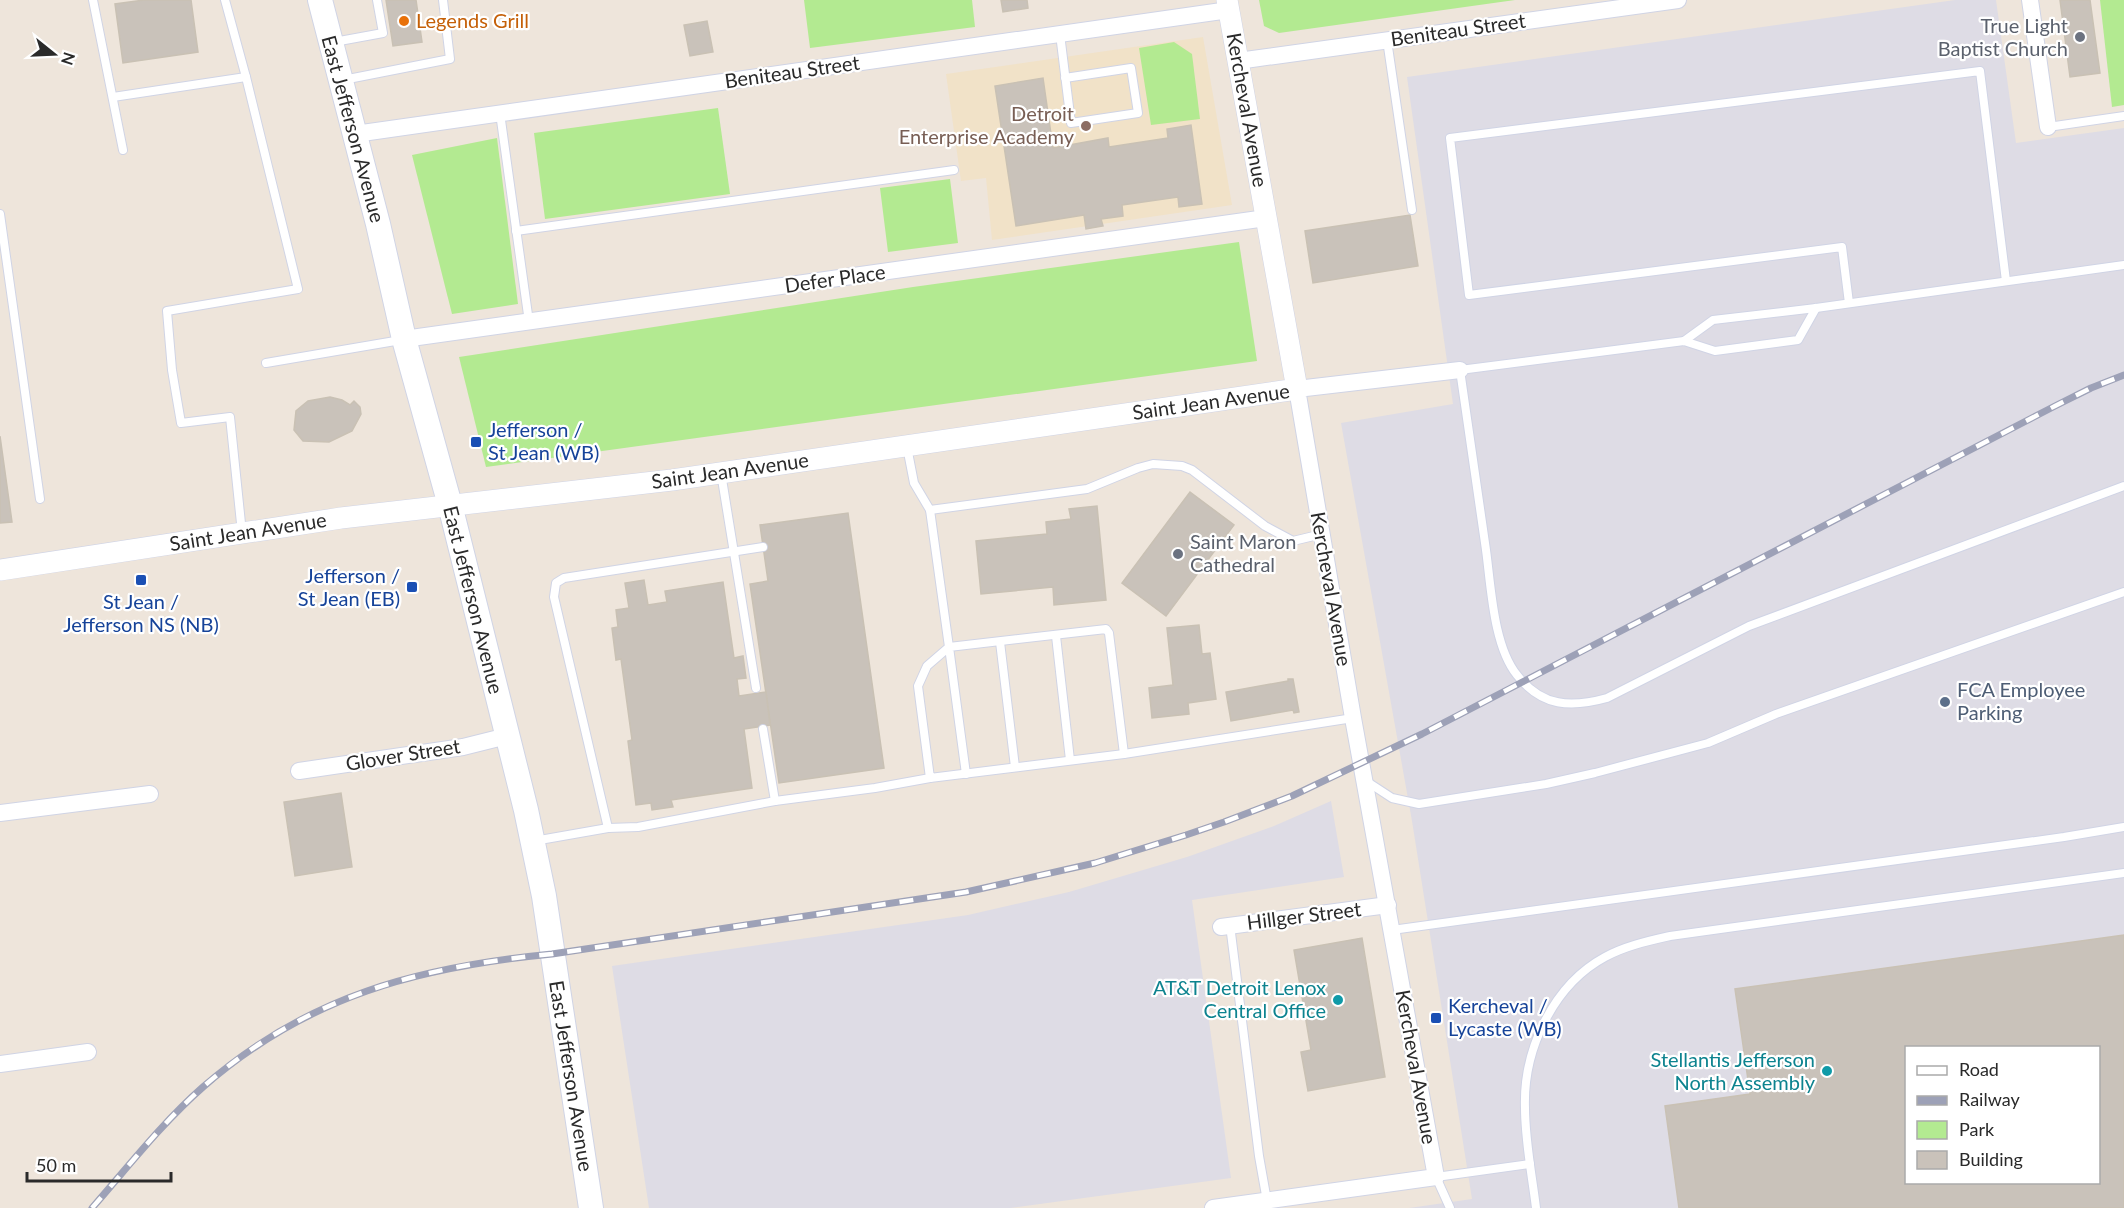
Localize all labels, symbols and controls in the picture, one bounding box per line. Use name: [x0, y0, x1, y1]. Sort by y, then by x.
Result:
place label: Legends Grill: [416, 8, 529, 32]
street label: Beniteau Street: [1389, 8, 1527, 50]
place label: True Light Baptist Church: [1938, 13, 2068, 60]
marker: Legends Grill: [397, 14, 411, 28]
north arrow: [24, 24, 84, 84]
marker: True Light Baptist Church: [2073, 30, 2087, 44]
street label: Kercheval Avenue: [1223, 31, 1273, 189]
street label: East Jefferson Avenue: [317, 32, 391, 225]
text: N: [58, 50, 80, 68]
street label: Beniteau Street: [723, 50, 861, 92]
place label: Detroit Enterprise Academy: [899, 101, 1075, 148]
marker: Detroit Enterprise Academy: [1079, 119, 1093, 133]
street label: Defer Place: [783, 259, 887, 297]
street label: Saint Jean Avenue: [1131, 378, 1291, 424]
place label: Jefferson / St Jean (WB): [488, 417, 599, 464]
marker: Jefferson / St Jean (WB): [469, 435, 483, 449]
street label: Saint Jean Avenue: [650, 447, 810, 493]
street label: East Jefferson Avenue: [439, 503, 509, 696]
street label: Saint Jean Avenue: [168, 507, 328, 555]
street label: Kercheval Avenue: [1307, 510, 1357, 668]
place label: Saint Maron Cathedral: [1190, 529, 1296, 576]
marker: Saint Maron Cathedral: [1171, 547, 1185, 561]
place label: Jefferson / St Jean (EB): [298, 563, 400, 610]
marker: St Jean / Jefferson NS (NB): [134, 573, 148, 587]
marker: Jefferson / St Jean (EB): [405, 580, 419, 594]
place label: St Jean / Jefferson NS (NB): [63, 589, 219, 636]
place label: FCA Employee Parking: [1957, 677, 2085, 724]
marker: FCA Employee Parking: [1938, 695, 1952, 709]
street label: Glover Street: [344, 733, 462, 775]
street label: Hillger Street: [1245, 896, 1362, 934]
place label: AT&T Detroit Lenox Central Office: [1153, 975, 1326, 1022]
street label: East Jefferson Avenue: [545, 979, 599, 1173]
street label: Kercheval Avenue: [1392, 988, 1442, 1146]
marker: AT&T Detroit Lenox Central Office: [1331, 993, 1345, 1007]
place label: Kercheval / Lycaste (WB): [1448, 993, 1562, 1040]
marker: Kercheval / Lycaste (WB): [1429, 1011, 1443, 1025]
legend: [1905, 1046, 2100, 1184]
place label: Stellantis Jefferson North Assembly: [1651, 1047, 1816, 1094]
text: Road: [1959, 1058, 1999, 1080]
marker: Stellantis Jefferson North Assembly: [1820, 1064, 1834, 1078]
text: Railway: [1959, 1088, 2020, 1110]
text: Park: [1959, 1118, 1995, 1140]
scale bar: [27, 1145, 171, 1183]
text: Building: [1959, 1148, 2023, 1170]
text: 50 m: [36, 1154, 76, 1176]

